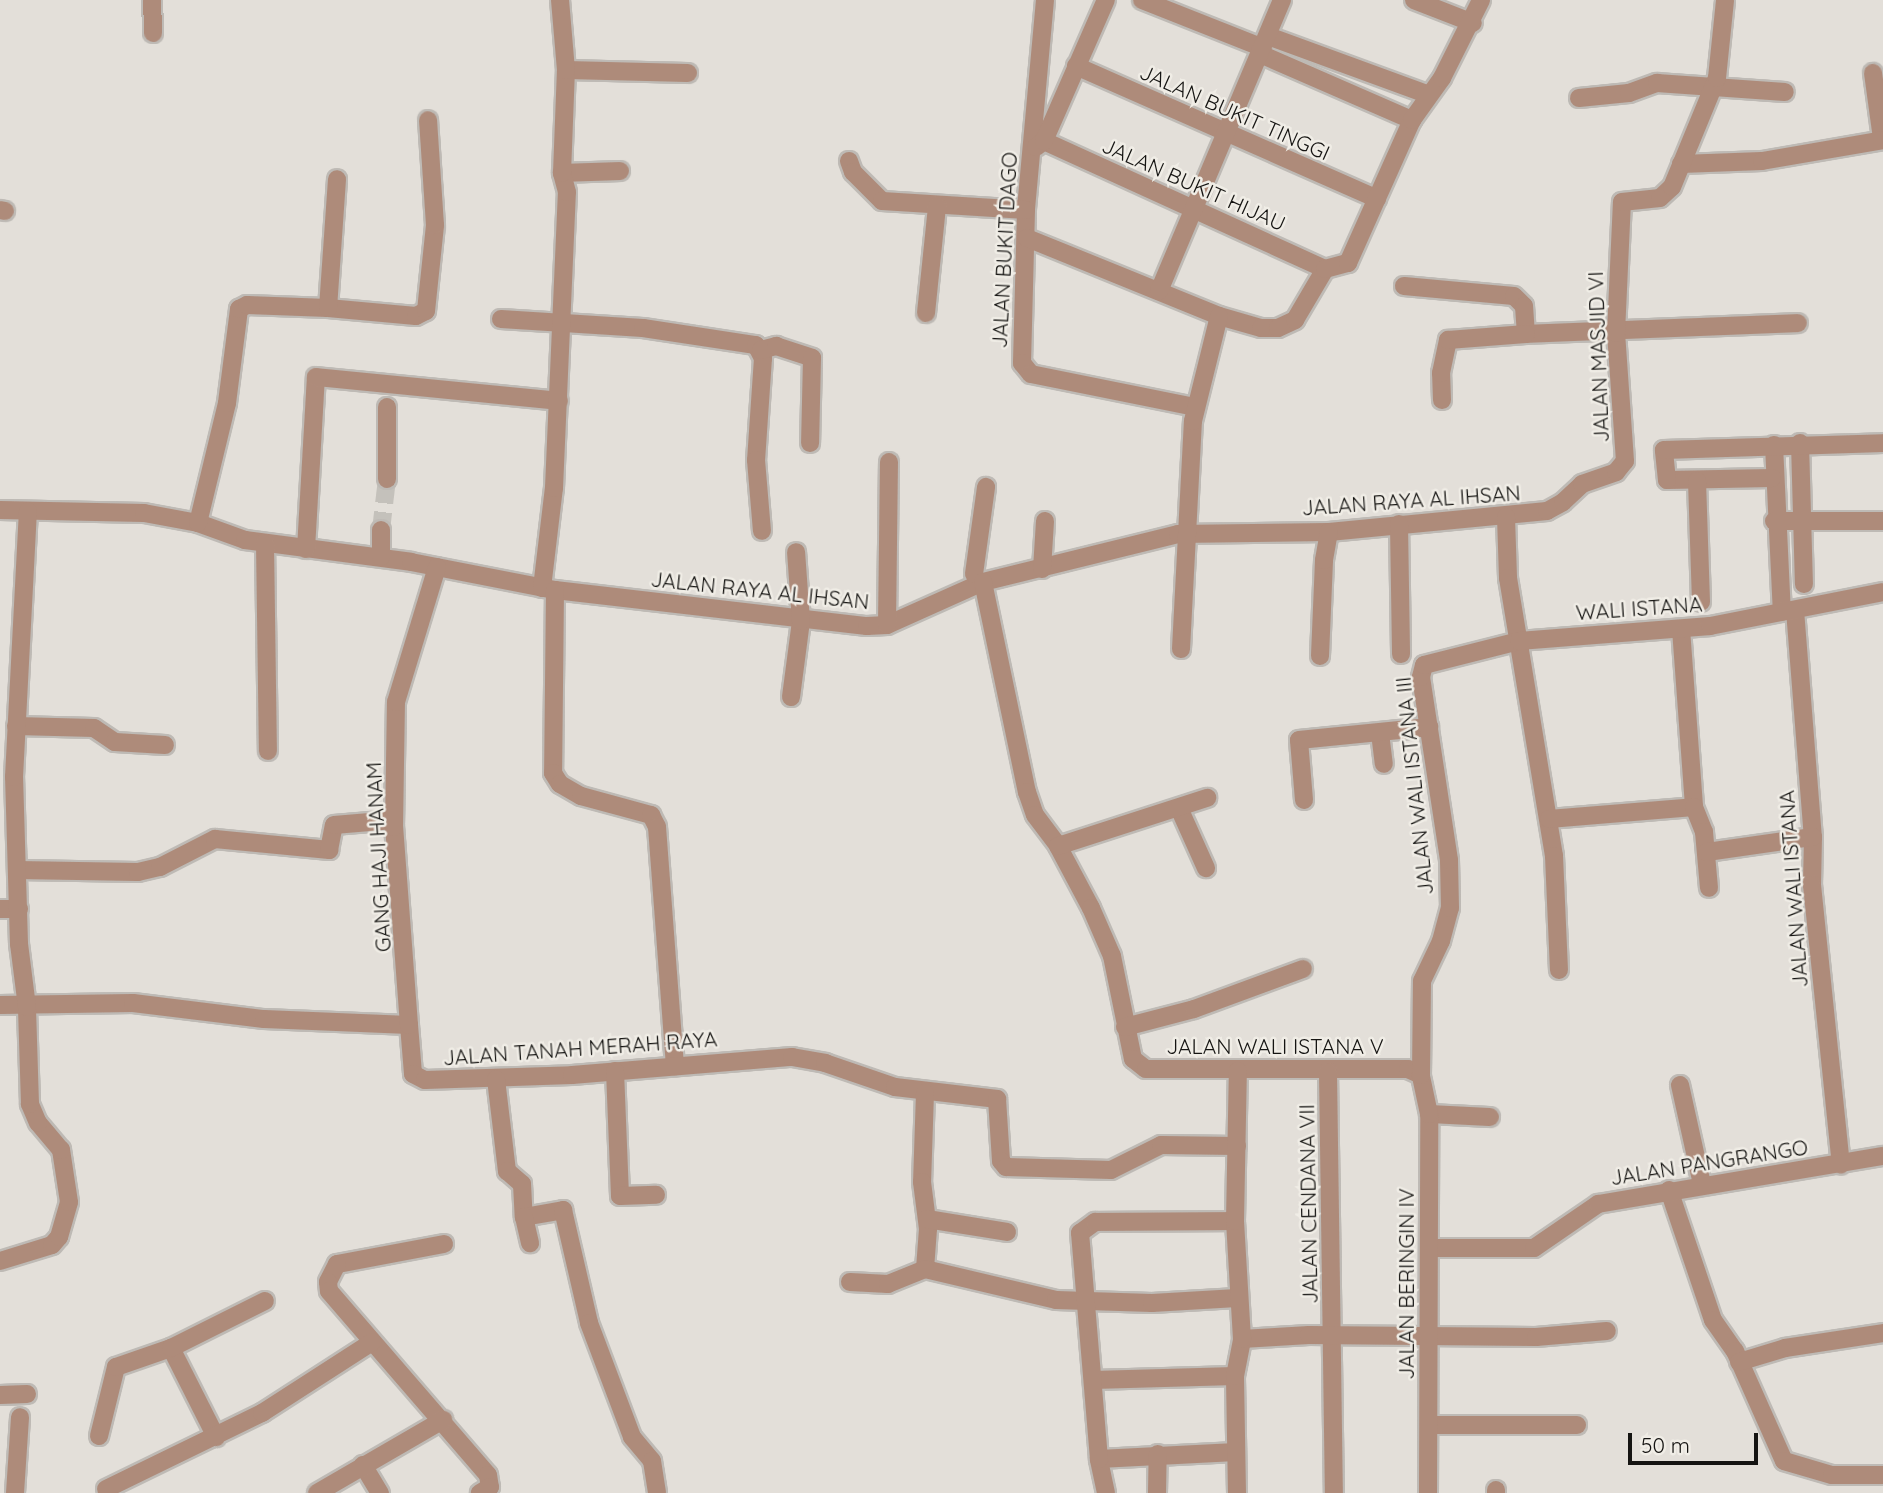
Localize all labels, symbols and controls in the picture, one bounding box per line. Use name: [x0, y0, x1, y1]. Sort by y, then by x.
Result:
street label: JALAN BUKIT TINGGI: [1136, 59, 1334, 165]
street label: JALAN BUKIT HIJAU: [1098, 132, 1290, 236]
street label: JALAN BUKIT DAGO: [986, 151, 1022, 349]
street label: JALAN MASJID VI: [1582, 271, 1614, 443]
street label: JALAN RAYA AL IHSAN: [1301, 480, 1521, 520]
street label: JALAN RAYA AL IHSAN: [650, 566, 870, 614]
street label: WALI ISTANA: [1575, 591, 1703, 625]
street label: JALAN WALI ISTANA III: [1390, 676, 1438, 896]
street label: GANG HAJI HANAM: [360, 761, 396, 953]
street label: JALAN WALI ISTANA: [1774, 789, 1812, 989]
street label: JALAN TANAH MERAH RAYA: [442, 1026, 718, 1070]
street label: JALAN WALI ISTANA V: [1166, 1033, 1384, 1059]
street label: JALAN CENDANA VII: [1294, 1104, 1322, 1304]
street label: JALAN PANGRANGO: [1608, 1134, 1810, 1190]
street label: JALAN BERINGIN IV: [1393, 1188, 1419, 1380]
scale bar: [1631, 1420, 1760, 1464]
text: 50 m: [1641, 1432, 1690, 1458]

